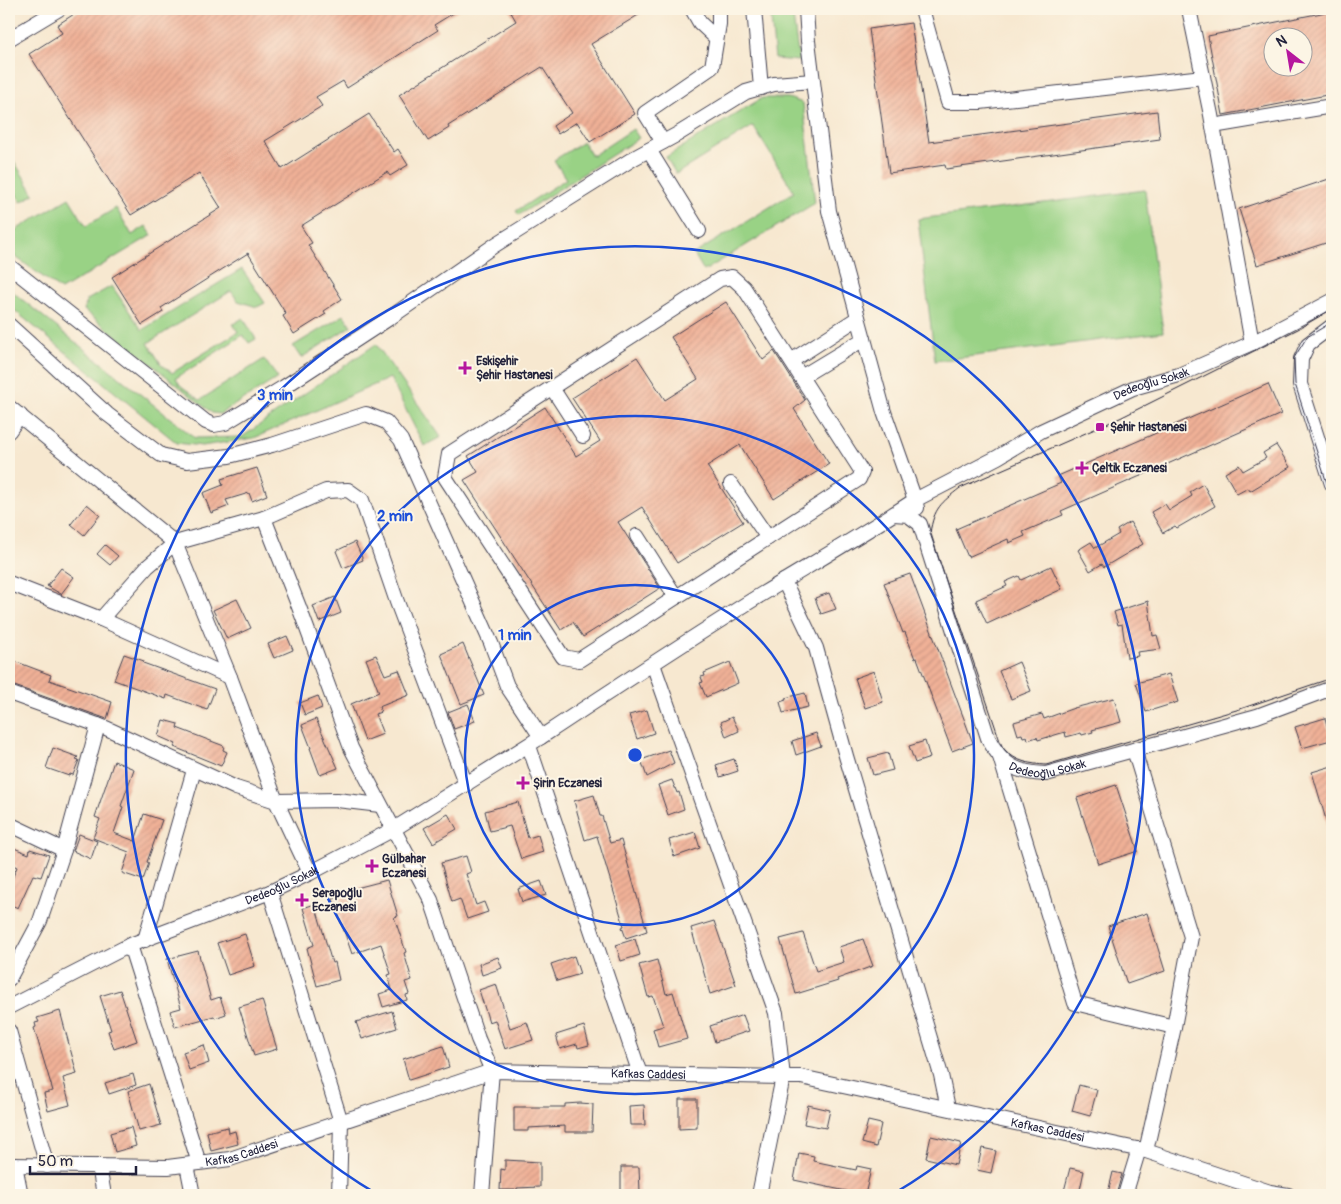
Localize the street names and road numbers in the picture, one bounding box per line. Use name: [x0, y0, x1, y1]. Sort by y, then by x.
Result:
street label: Dedeoğlu Sokak: [1111, 364, 1191, 404]
street label: Dedeoğlu Sokak: [1006, 756, 1087, 782]
street label: Dedeoğlu Sokak: [243, 862, 321, 908]
street label: Kafkas Caddesi: [611, 1066, 686, 1082]
street label: Kafkas Caddesi: [1009, 1115, 1085, 1145]
street label: Kafkas Caddesi: [204, 1136, 280, 1170]

